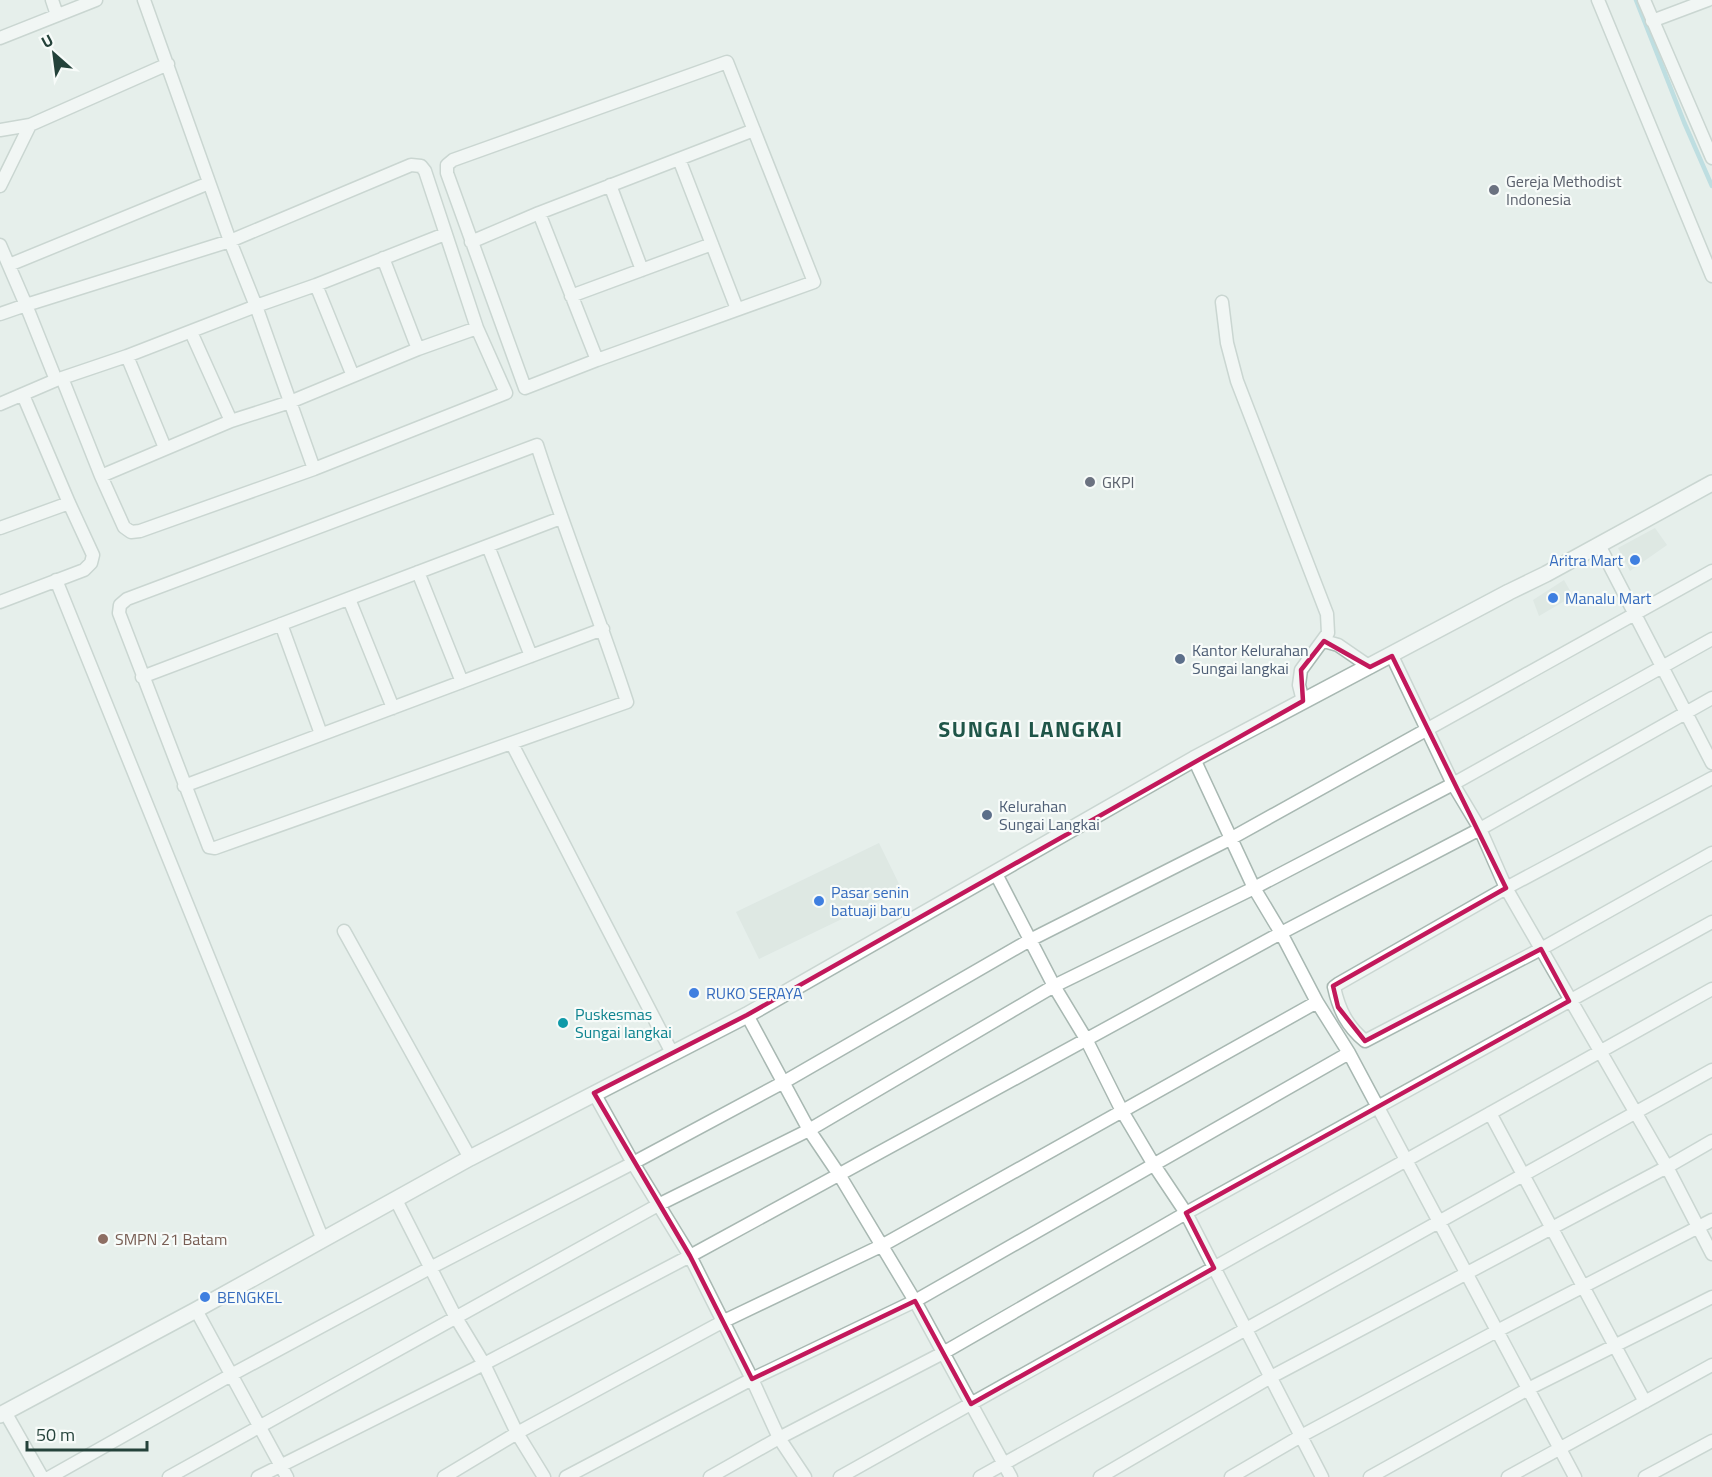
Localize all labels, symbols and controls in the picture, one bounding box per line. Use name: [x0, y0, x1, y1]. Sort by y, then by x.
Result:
north arrow: [24, 24, 84, 84]
text: U: [37, 28, 57, 54]
place label: Gereja Methodist Indonesia: [1506, 169, 1622, 211]
marker: Gereja Methodist Indonesia: [1487, 183, 1501, 197]
place label: GKPI: [1102, 470, 1134, 494]
marker: GKPI: [1083, 475, 1097, 489]
place label: Aritra Mart: [1549, 548, 1623, 572]
marker: Aritra Mart: [1628, 553, 1642, 567]
place label: Manalu Mart: [1565, 586, 1652, 610]
marker: Manalu Mart: [1546, 591, 1560, 605]
place label: Kantor Kelurahan Sungai langkai: [1192, 638, 1309, 680]
marker: Kantor Kelurahan Sungai langkai: [1173, 652, 1187, 666]
district label: SUNGAI LANGKAI: [938, 712, 1124, 746]
place label: Kelurahan Sungai Langkai: [999, 794, 1100, 836]
marker: Kelurahan Sungai Langkai: [980, 808, 994, 822]
place label: Pasar senin batuaji baru: [831, 880, 911, 922]
marker: Pasar senin batuaji baru: [812, 894, 826, 908]
place label: RUKO SERAYA: [706, 981, 803, 1005]
marker: RUKO SERAYA: [687, 986, 701, 1000]
place label: Puskesmas Sungai langkai: [575, 1002, 672, 1044]
marker: Puskesmas Sungai langkai: [556, 1016, 570, 1030]
place label: SMPN 21 Batam: [115, 1227, 227, 1251]
marker: SMPN 21 Batam: [96, 1232, 110, 1246]
place label: BENGKEL: [217, 1285, 282, 1309]
marker: BENGKEL: [198, 1290, 212, 1304]
scale bar: [27, 1414, 147, 1452]
text: 50 m: [36, 1421, 75, 1448]

